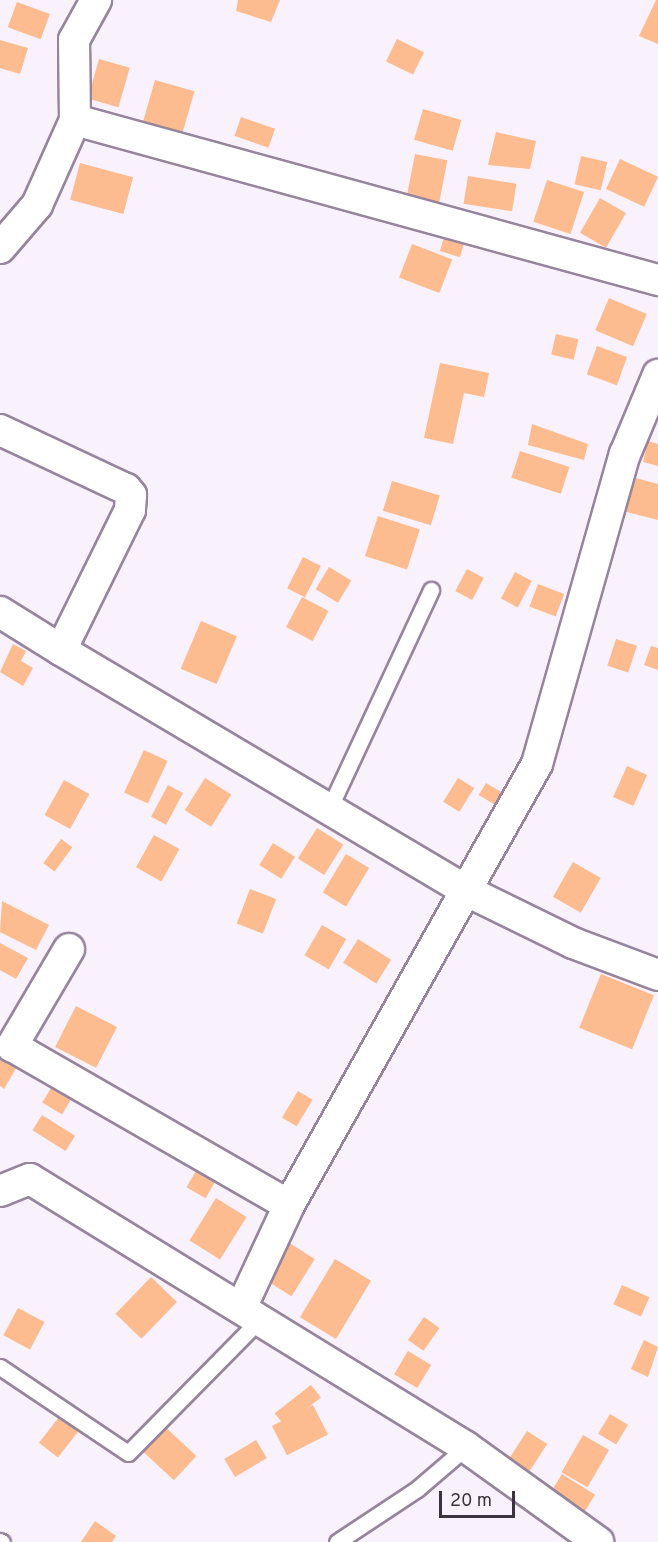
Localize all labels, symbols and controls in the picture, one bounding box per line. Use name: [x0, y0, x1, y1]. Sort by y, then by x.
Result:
scale bar: [442, 1479, 518, 1517]
text: 20 m: [450, 1490, 492, 1513]

